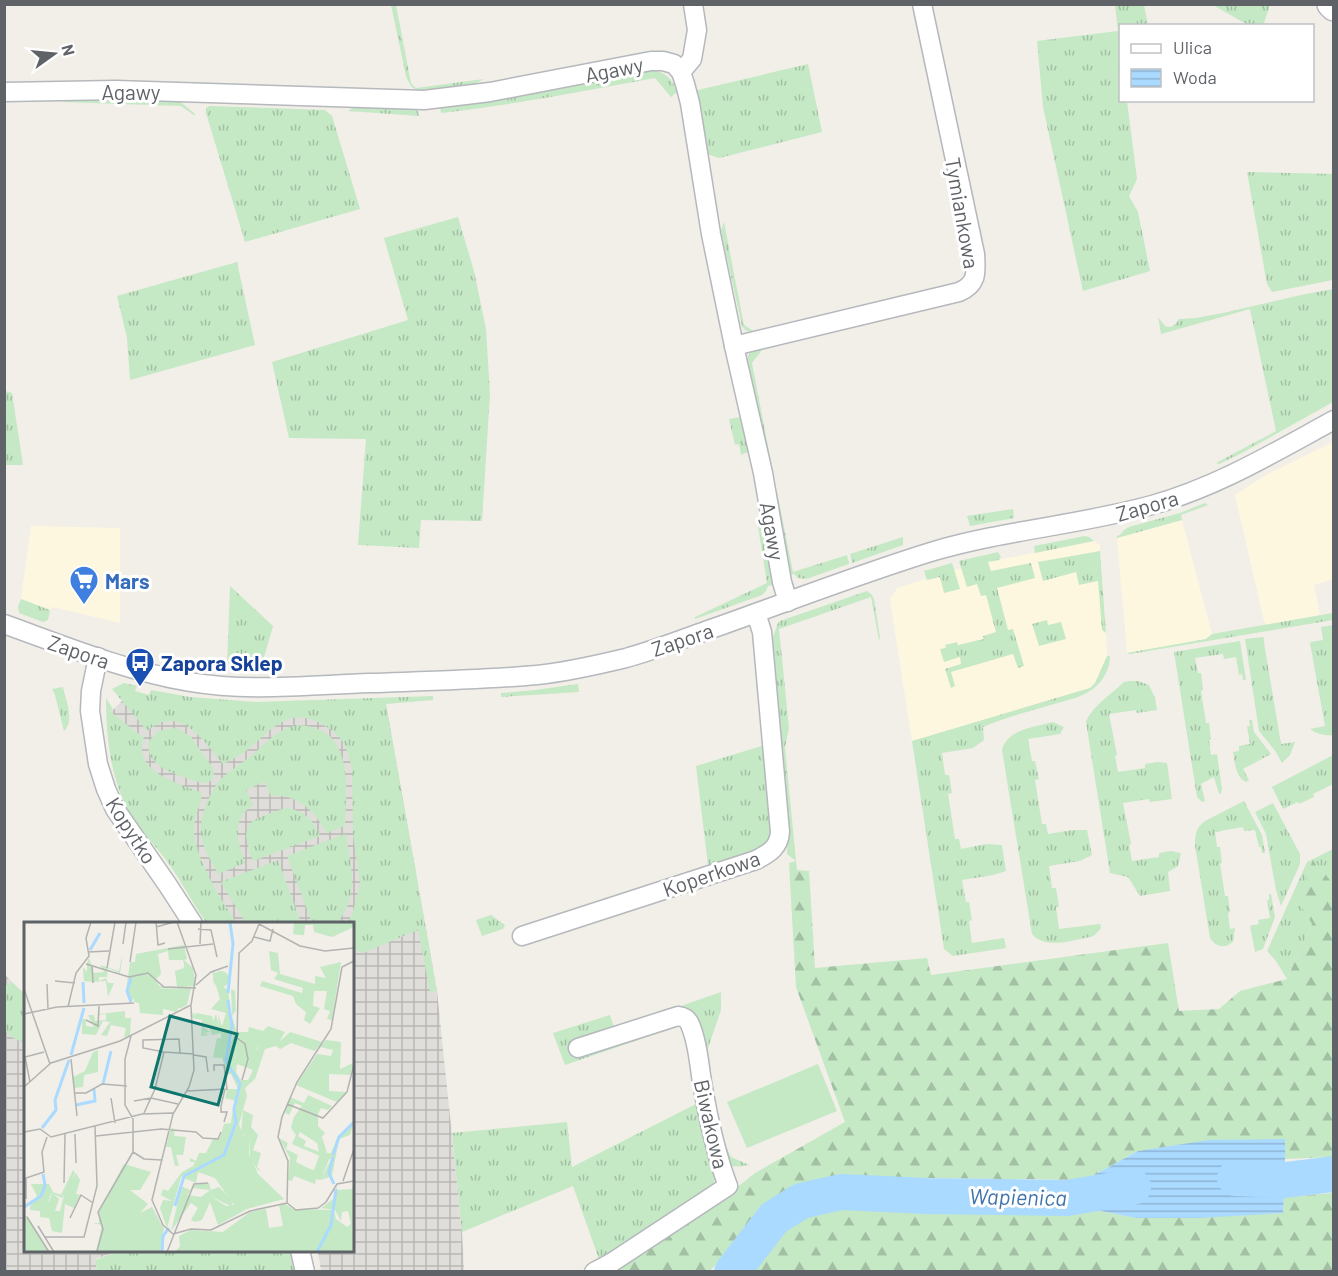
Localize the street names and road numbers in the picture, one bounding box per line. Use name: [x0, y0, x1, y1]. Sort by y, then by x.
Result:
street label: Agawy: [583, 51, 646, 87]
street label: Agawy: [102, 79, 161, 104]
street label: Tymiankowa: [941, 155, 985, 271]
street label: Zapora: [1113, 484, 1181, 526]
street label: Agawy: [756, 500, 790, 563]
street label: Zapora: [648, 617, 716, 661]
street label: Zapora: [45, 629, 113, 673]
street label: Kopytko: [101, 792, 163, 868]
street label: Koperkowa: [659, 845, 763, 901]
street label: Biwakowa: [690, 1077, 734, 1171]

